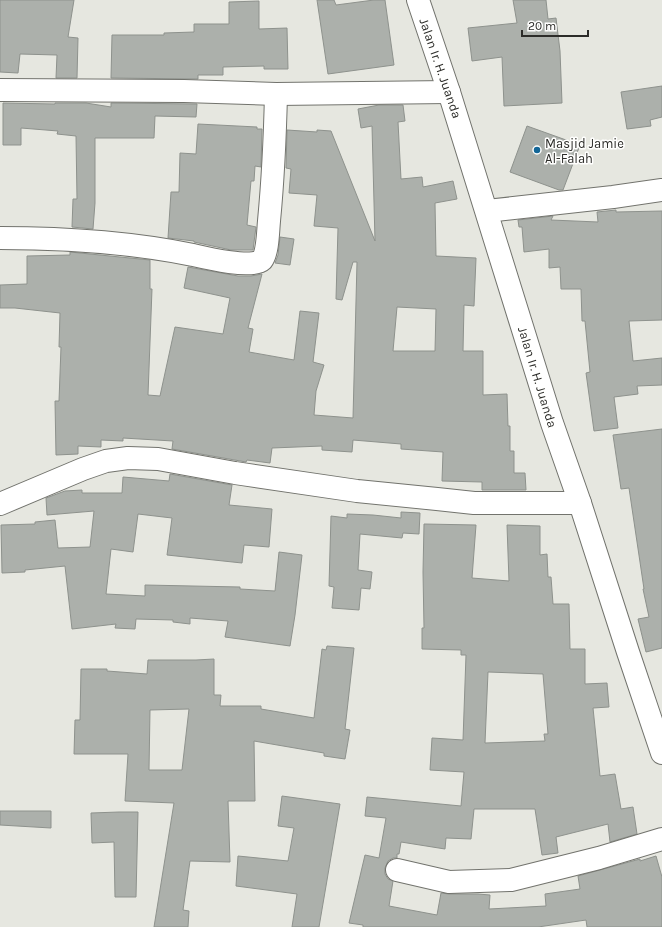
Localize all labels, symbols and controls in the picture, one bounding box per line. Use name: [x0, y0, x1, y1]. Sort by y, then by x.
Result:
scale bar: [522, 12, 588, 38]
street label: Jalan Ir. H. Juanda: [416, 16, 465, 120]
text: 20 m: [528, 19, 556, 33]
place label: Masjid Jamie Al-Falah: [545, 136, 624, 166]
marker: Masjid Jamie Al-Falah: [532, 145, 542, 155]
street label: Jalan Ir. H. Juanda: [515, 325, 560, 430]

